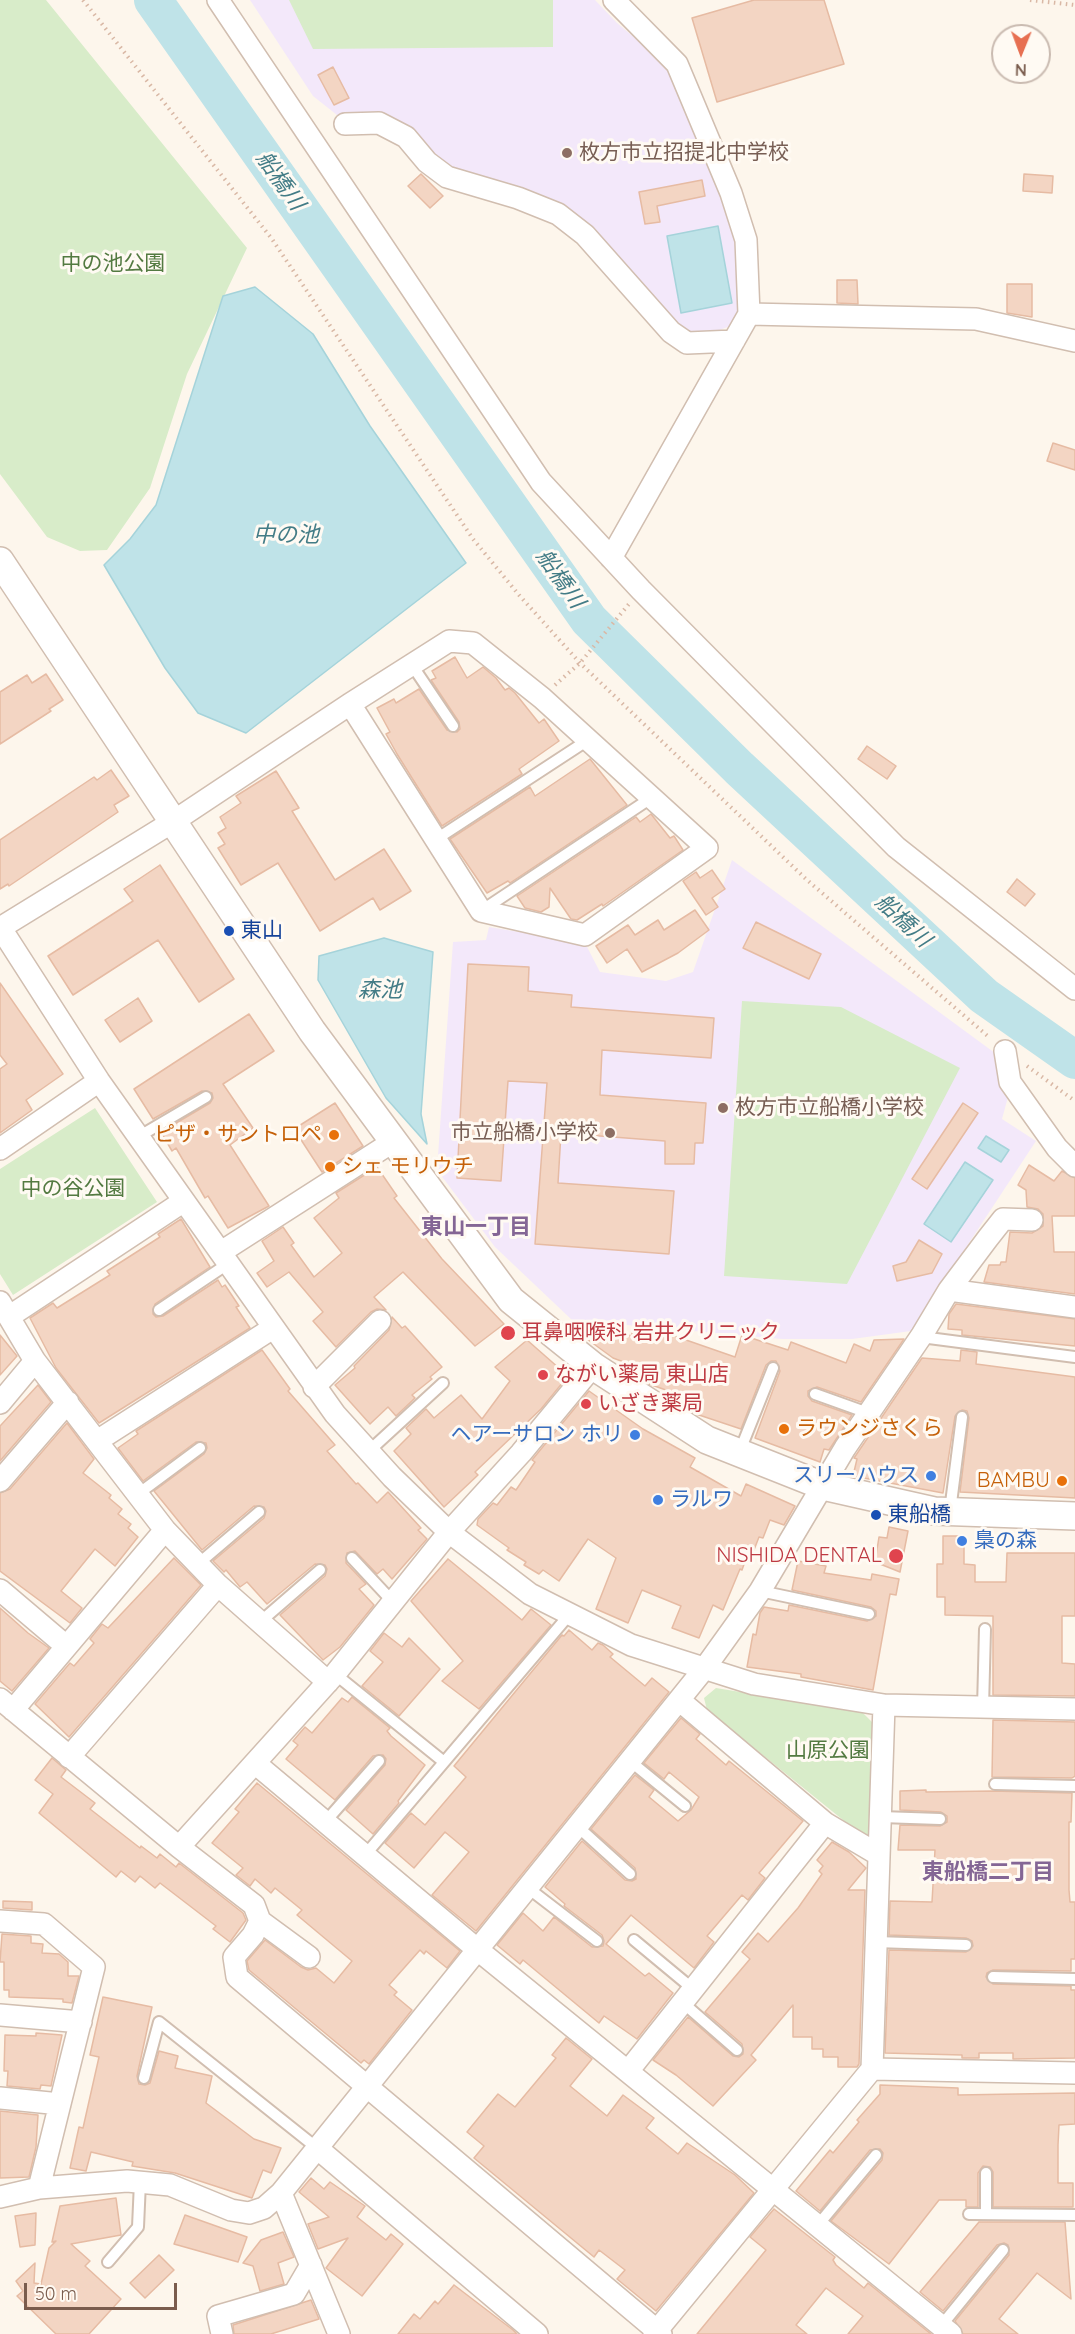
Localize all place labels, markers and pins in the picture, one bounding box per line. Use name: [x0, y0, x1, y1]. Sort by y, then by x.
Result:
place label: 枚方市立招提北中学校: [579, 140, 789, 166]
marker: 枚方市立招提北中学校: [560, 146, 574, 160]
place label: 東山: [241, 918, 283, 944]
marker: 東山: [222, 924, 236, 938]
place label: 枚方市立船橋小学校: [735, 1095, 924, 1121]
marker: 枚方市立船橋小学校: [716, 1101, 730, 1115]
place label: 市立船橋小学校: [451, 1120, 598, 1146]
place label: ピザ・サントロペ: [154, 1122, 322, 1148]
marker: 市立船橋小学校: [603, 1126, 617, 1140]
marker: ピザ・サントロペ: [327, 1128, 341, 1142]
place label: シェ モリウチ: [342, 1154, 474, 1180]
marker: シェ モリウチ: [323, 1160, 337, 1174]
place label: 耳鼻咽喉科 岩井クリニック: [522, 1320, 780, 1346]
marker: 耳鼻咽喉科 岩井クリニック: [499, 1324, 517, 1342]
place label: ながい薬局 東山店: [555, 1362, 729, 1388]
marker: ながい薬局 東山店: [536, 1368, 550, 1382]
place label: いざき薬局: [598, 1391, 703, 1417]
marker: いざき薬局: [579, 1397, 593, 1411]
place label: ラウンジさくら: [796, 1416, 943, 1442]
place label: ヘアーサロン ホリ: [451, 1422, 623, 1448]
marker: ラウンジさくら: [777, 1422, 791, 1436]
marker: ヘアーサロン ホリ: [628, 1428, 642, 1442]
place label: スリーハウス: [793, 1463, 919, 1489]
place label: BAMBU: [977, 1468, 1050, 1494]
marker: スリーハウス: [924, 1469, 938, 1483]
marker: BAMBU: [1055, 1474, 1069, 1488]
place label: ラルワ: [670, 1487, 733, 1513]
marker: ラルワ: [651, 1493, 665, 1507]
place label: 東船橋: [888, 1502, 951, 1528]
marker: 東船橋: [869, 1508, 883, 1522]
place label: 梟の森: [974, 1528, 1037, 1554]
marker: 梟の森: [955, 1534, 969, 1548]
place label: NISHIDA DENTAL: [716, 1543, 882, 1569]
marker: NISHIDA DENTAL: [887, 1547, 905, 1565]

